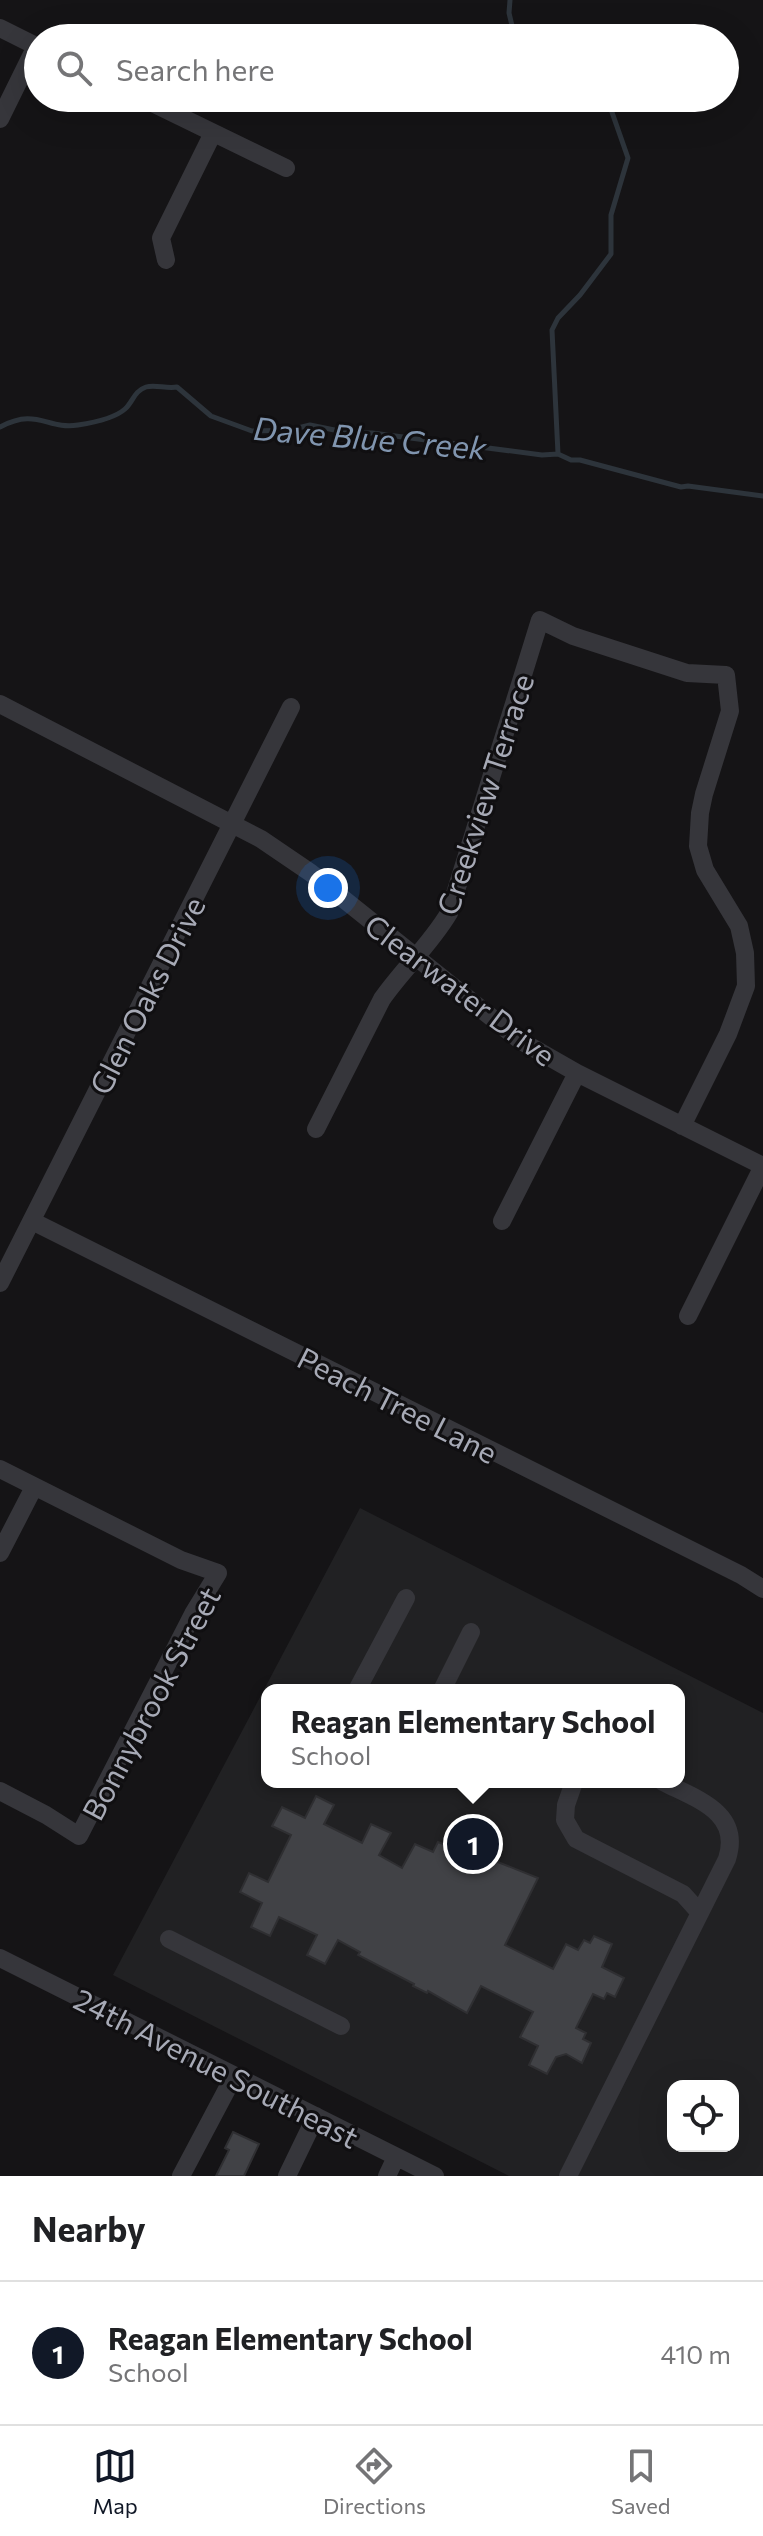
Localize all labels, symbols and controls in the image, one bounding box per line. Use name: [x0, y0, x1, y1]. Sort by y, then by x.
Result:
search box: [24, 24, 739, 112]
icon: search: [52, 46, 96, 90]
text: Search here: [116, 50, 275, 87]
water label: Dave Blue Creek: [252, 407, 489, 467]
street label: Creekview Terrace: [428, 669, 540, 919]
your location: [308, 868, 348, 908]
street label: Glen Oaks Drive: [80, 890, 212, 1100]
street label: Clearwater Drive: [358, 905, 564, 1073]
street label: Peach Tree Lane: [292, 1338, 504, 1470]
street label: Bonnybrook Street: [73, 1580, 227, 1826]
popup: [261, 1684, 685, 1788]
text: Reagan Elementary School: [291, 1702, 655, 1739]
text: School: [291, 1739, 371, 1770]
pin: 1: [447, 1814, 499, 1874]
street label: 24th Avenue Southeast: [69, 1979, 365, 2155]
map controls: [667, 2080, 739, 2152]
button: locate: [667, 2080, 739, 2152]
text: Nearby: [32, 2207, 146, 2249]
text: Reagan Elementary School: [108, 2319, 473, 2356]
text: 1: [52, 2338, 64, 2369]
text: 410 m: [660, 2338, 731, 2369]
text: School: [108, 2356, 189, 2387]
tab: Map: [93, 2444, 138, 2519]
tab: Directions: [323, 2444, 426, 2519]
tab: Saved: [611, 2444, 670, 2519]

